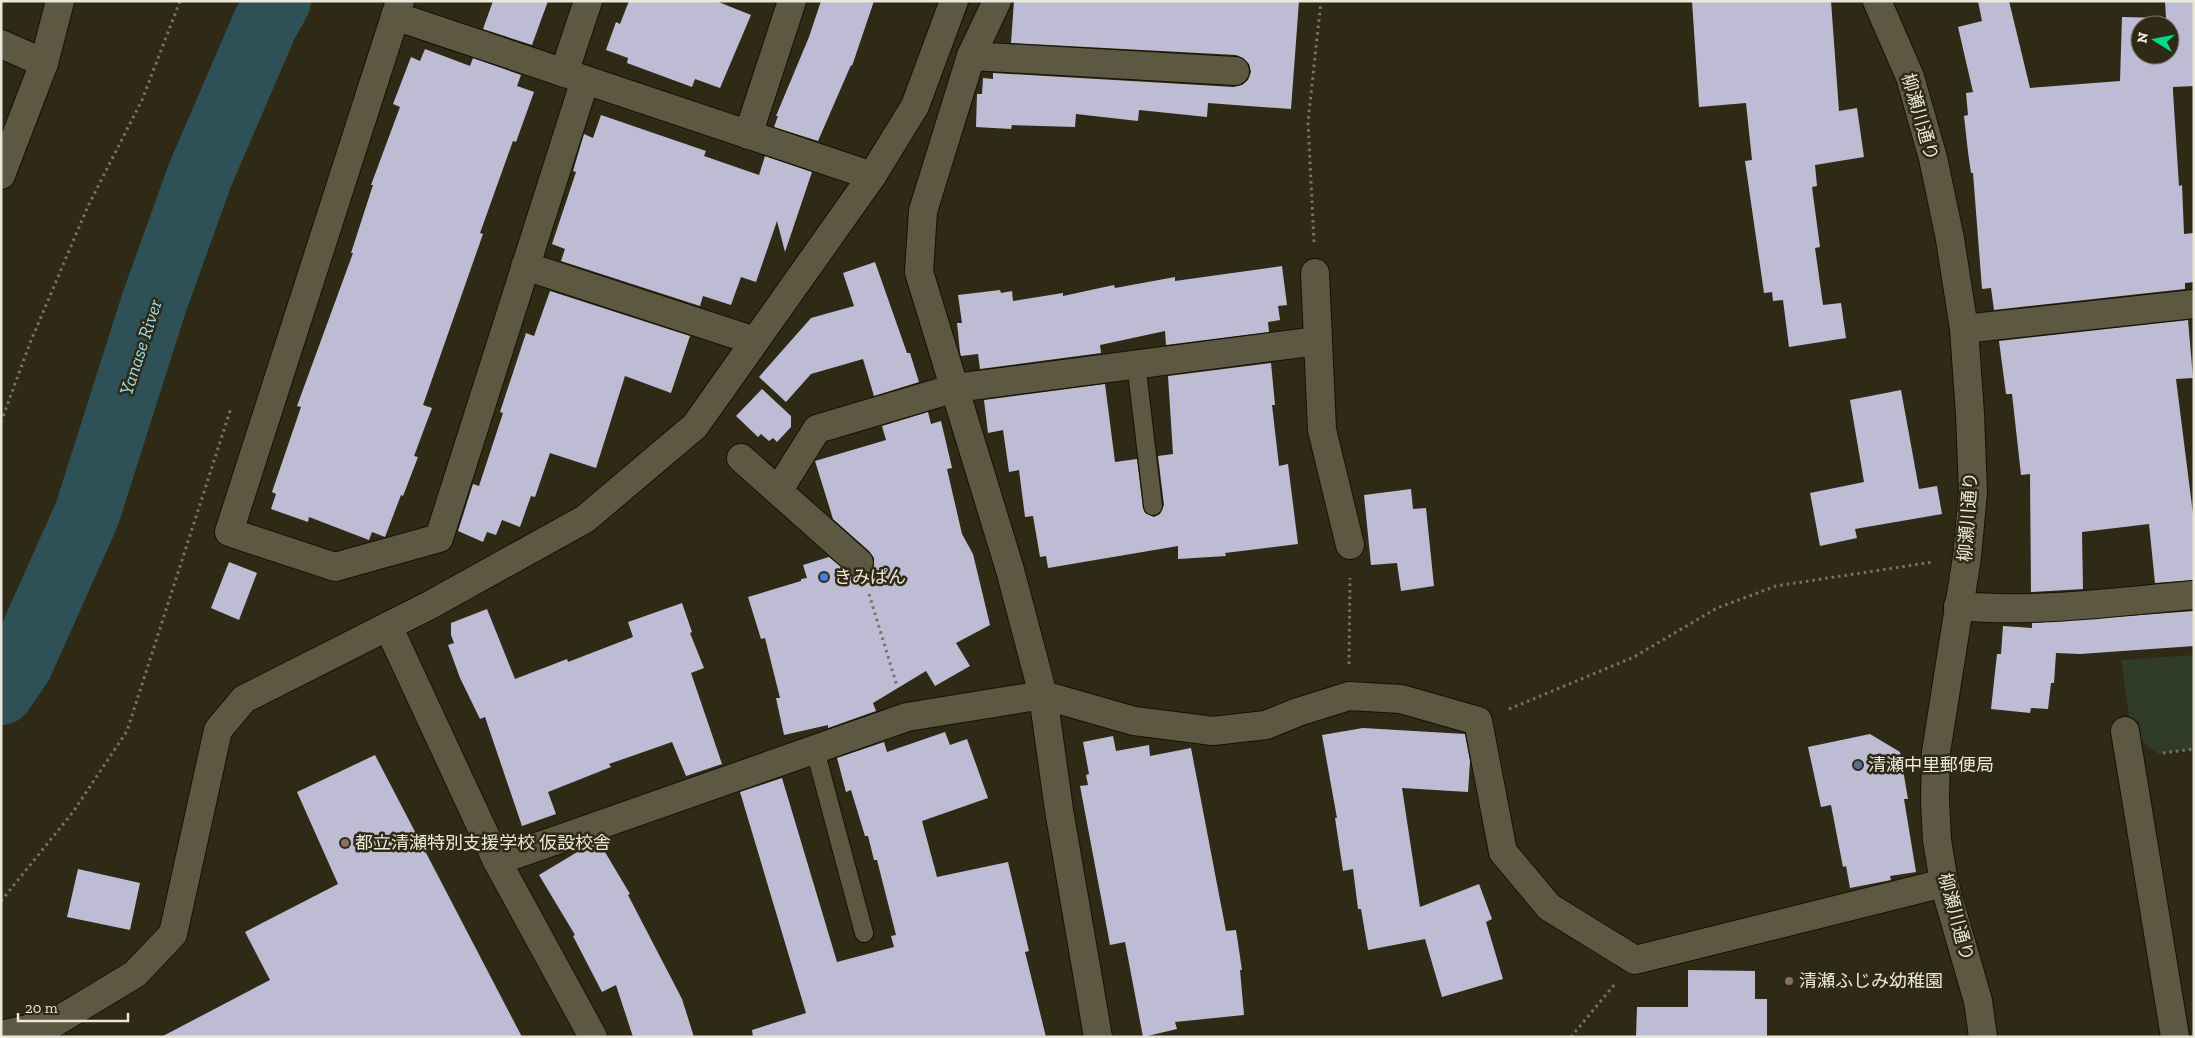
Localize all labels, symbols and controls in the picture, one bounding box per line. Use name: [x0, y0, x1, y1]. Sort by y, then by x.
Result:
north arrow: [2130, 15, 2180, 65]
text: N: [2133, 31, 2152, 45]
street label: 柳瀬川通り: [1897, 71, 1943, 163]
water label: Yanase River: [114, 296, 167, 398]
street label: 柳瀬川通り: [1954, 471, 1982, 563]
place label: きみぱん: [834, 566, 906, 588]
marker: きみぱん: [818, 571, 830, 583]
place label: 清瀬中里郵便局: [1868, 754, 1994, 776]
marker: 清瀬中里郵便局: [1852, 759, 1864, 771]
place label: 都立清瀬特別支援学校 仮設校舎: [355, 832, 611, 854]
marker: 都立清瀬特別支援学校 仮設校舎: [339, 837, 351, 849]
street label: 柳瀬川通り: [1934, 871, 1978, 963]
place label: 清瀬ふじみ幼稚園: [1799, 970, 1943, 992]
marker: 清瀬ふじみ幼稚園: [1783, 975, 1795, 987]
scale bar: [18, 990, 128, 1022]
text: 20 m: [25, 999, 58, 1017]

